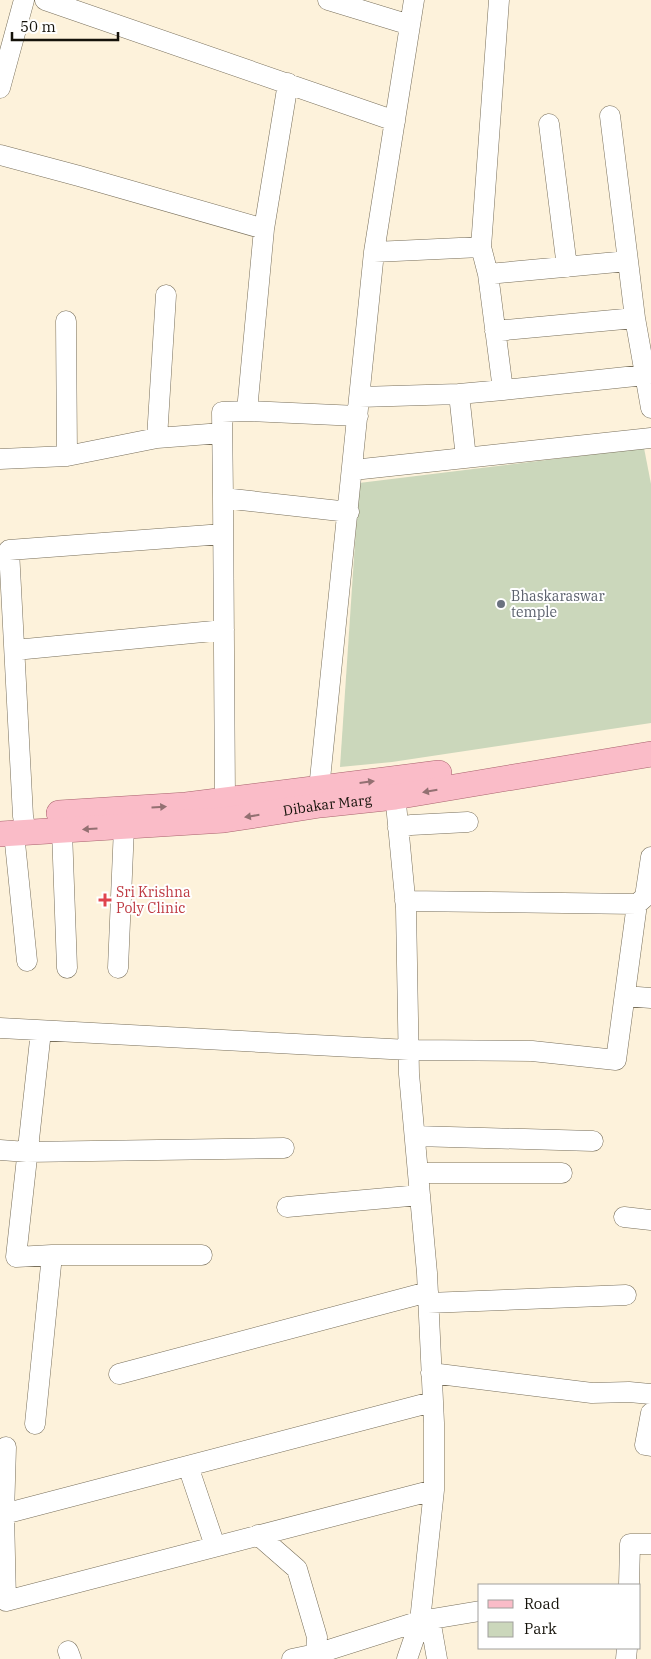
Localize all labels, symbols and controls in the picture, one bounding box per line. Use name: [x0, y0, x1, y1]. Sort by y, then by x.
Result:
scale bar: [12, 10, 119, 42]
text: 50 m: [20, 17, 56, 36]
place label: Bhaskaraswar temple: [511, 587, 605, 621]
marker: Bhaskaraswar temple: [495, 598, 507, 610]
one-way arrow: [359, 778, 375, 786]
one-way arrow: [422, 788, 438, 796]
street label: Dibakar Marg: [282, 790, 373, 820]
one-way arrow: [151, 802, 167, 810]
one-way arrow: [244, 812, 260, 820]
one-way arrow: [82, 825, 98, 833]
place label: Sri Krishna Poly Clinic: [116, 883, 191, 917]
marker: Sri Krishna Poly Clinic: [98, 893, 112, 907]
legend: [478, 1584, 641, 1649]
text: Road: [524, 1594, 560, 1613]
text: Park: [524, 1619, 557, 1638]

